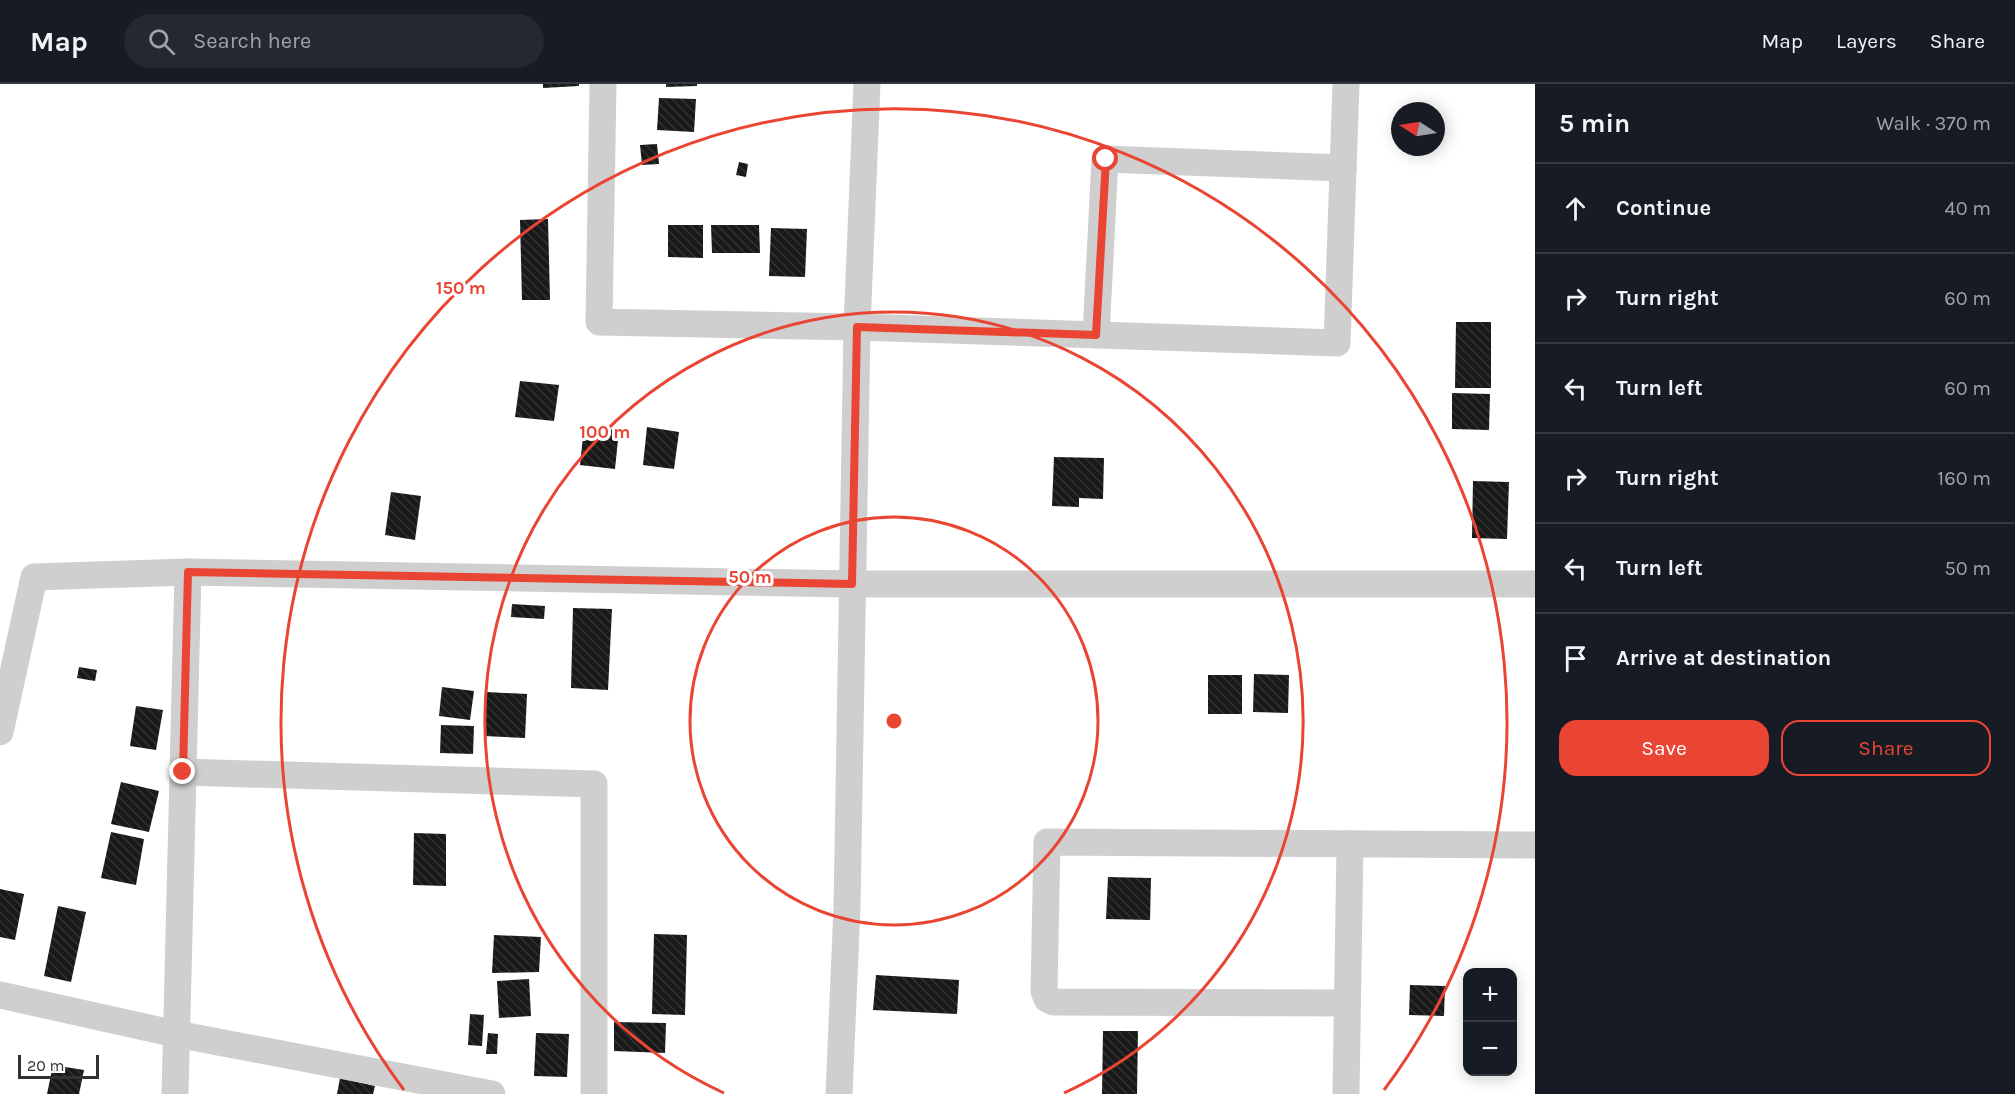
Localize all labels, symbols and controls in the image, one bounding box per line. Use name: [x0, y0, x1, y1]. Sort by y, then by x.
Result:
search box: [124, 14, 544, 68]
text: Map: [30, 25, 88, 58]
icon: search: [145, 25, 178, 58]
text: Search here: [193, 28, 311, 54]
text: Map: [1761, 29, 1803, 53]
text: Layers: [1836, 29, 1897, 53]
text: Share: [1930, 29, 1985, 53]
north arrow: [1391, 102, 1445, 156]
text: 5 min: [1559, 108, 1630, 139]
text: Walk · 370 m: [1876, 112, 1991, 135]
route start: [1092, 145, 1118, 171]
icon: ahead: [1559, 192, 1592, 225]
text: Continue: [1616, 195, 1711, 221]
text: 40 m: [1945, 197, 1991, 220]
text: 150 m: [436, 277, 486, 299]
icon: right: [1559, 282, 1592, 315]
text: Turn right: [1616, 285, 1719, 311]
text: 60 m: [1944, 287, 1991, 310]
icon: left: [1559, 372, 1592, 405]
text: Turn left: [1616, 375, 1703, 401]
text: 60 m: [1944, 377, 1991, 400]
text: 100 m: [580, 421, 630, 443]
icon: right: [1559, 462, 1592, 495]
text: Turn right: [1616, 465, 1719, 491]
text: 160 m: [1938, 467, 1991, 490]
icon: left: [1559, 552, 1592, 585]
text: Turn left: [1616, 555, 1703, 581]
text: 50 m: [1944, 557, 1991, 580]
text: 50 m: [728, 566, 772, 588]
icon: arrive: [1559, 642, 1592, 675]
text: Arrive at destination: [1616, 645, 1831, 671]
centre of rings: [884, 711, 904, 731]
button: Save: [1559, 720, 1769, 776]
button: Share: [1781, 720, 1991, 776]
route end: [169, 758, 195, 784]
map controls: [1463, 968, 1517, 1076]
button: +: [1463, 968, 1517, 1022]
button: −: [1463, 1022, 1517, 1076]
scale bar: [18, 1052, 99, 1080]
text: 20 m: [27, 1056, 65, 1075]

